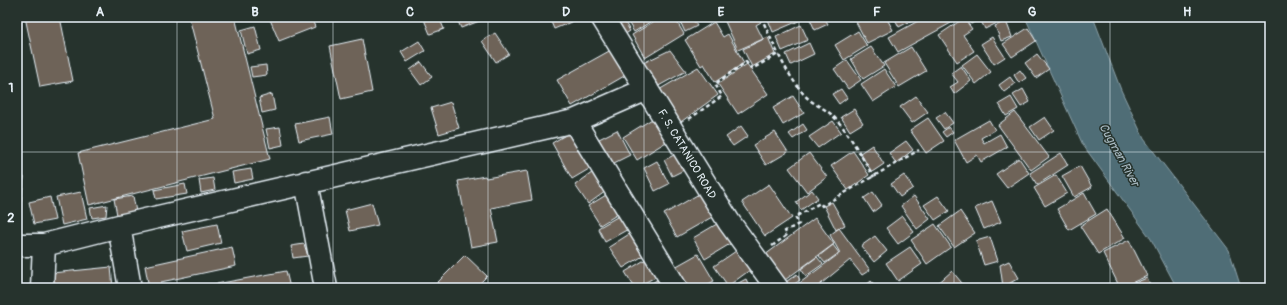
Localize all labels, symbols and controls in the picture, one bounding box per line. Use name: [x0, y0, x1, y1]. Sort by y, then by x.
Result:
text: A: [96, 4, 105, 20]
text: B: [251, 4, 259, 20]
text: C: [406, 4, 414, 20]
text: D: [562, 4, 570, 20]
text: E: [718, 4, 725, 20]
text: F: [873, 4, 881, 20]
text: G: [1028, 4, 1037, 20]
text: H: [1183, 4, 1191, 20]
text: 1: [8, 80, 14, 96]
street label: F. S. CATANICO ROAD: [655, 107, 719, 201]
water label: Cugman River: [1096, 121, 1143, 191]
text: 2: [7, 210, 15, 226]

